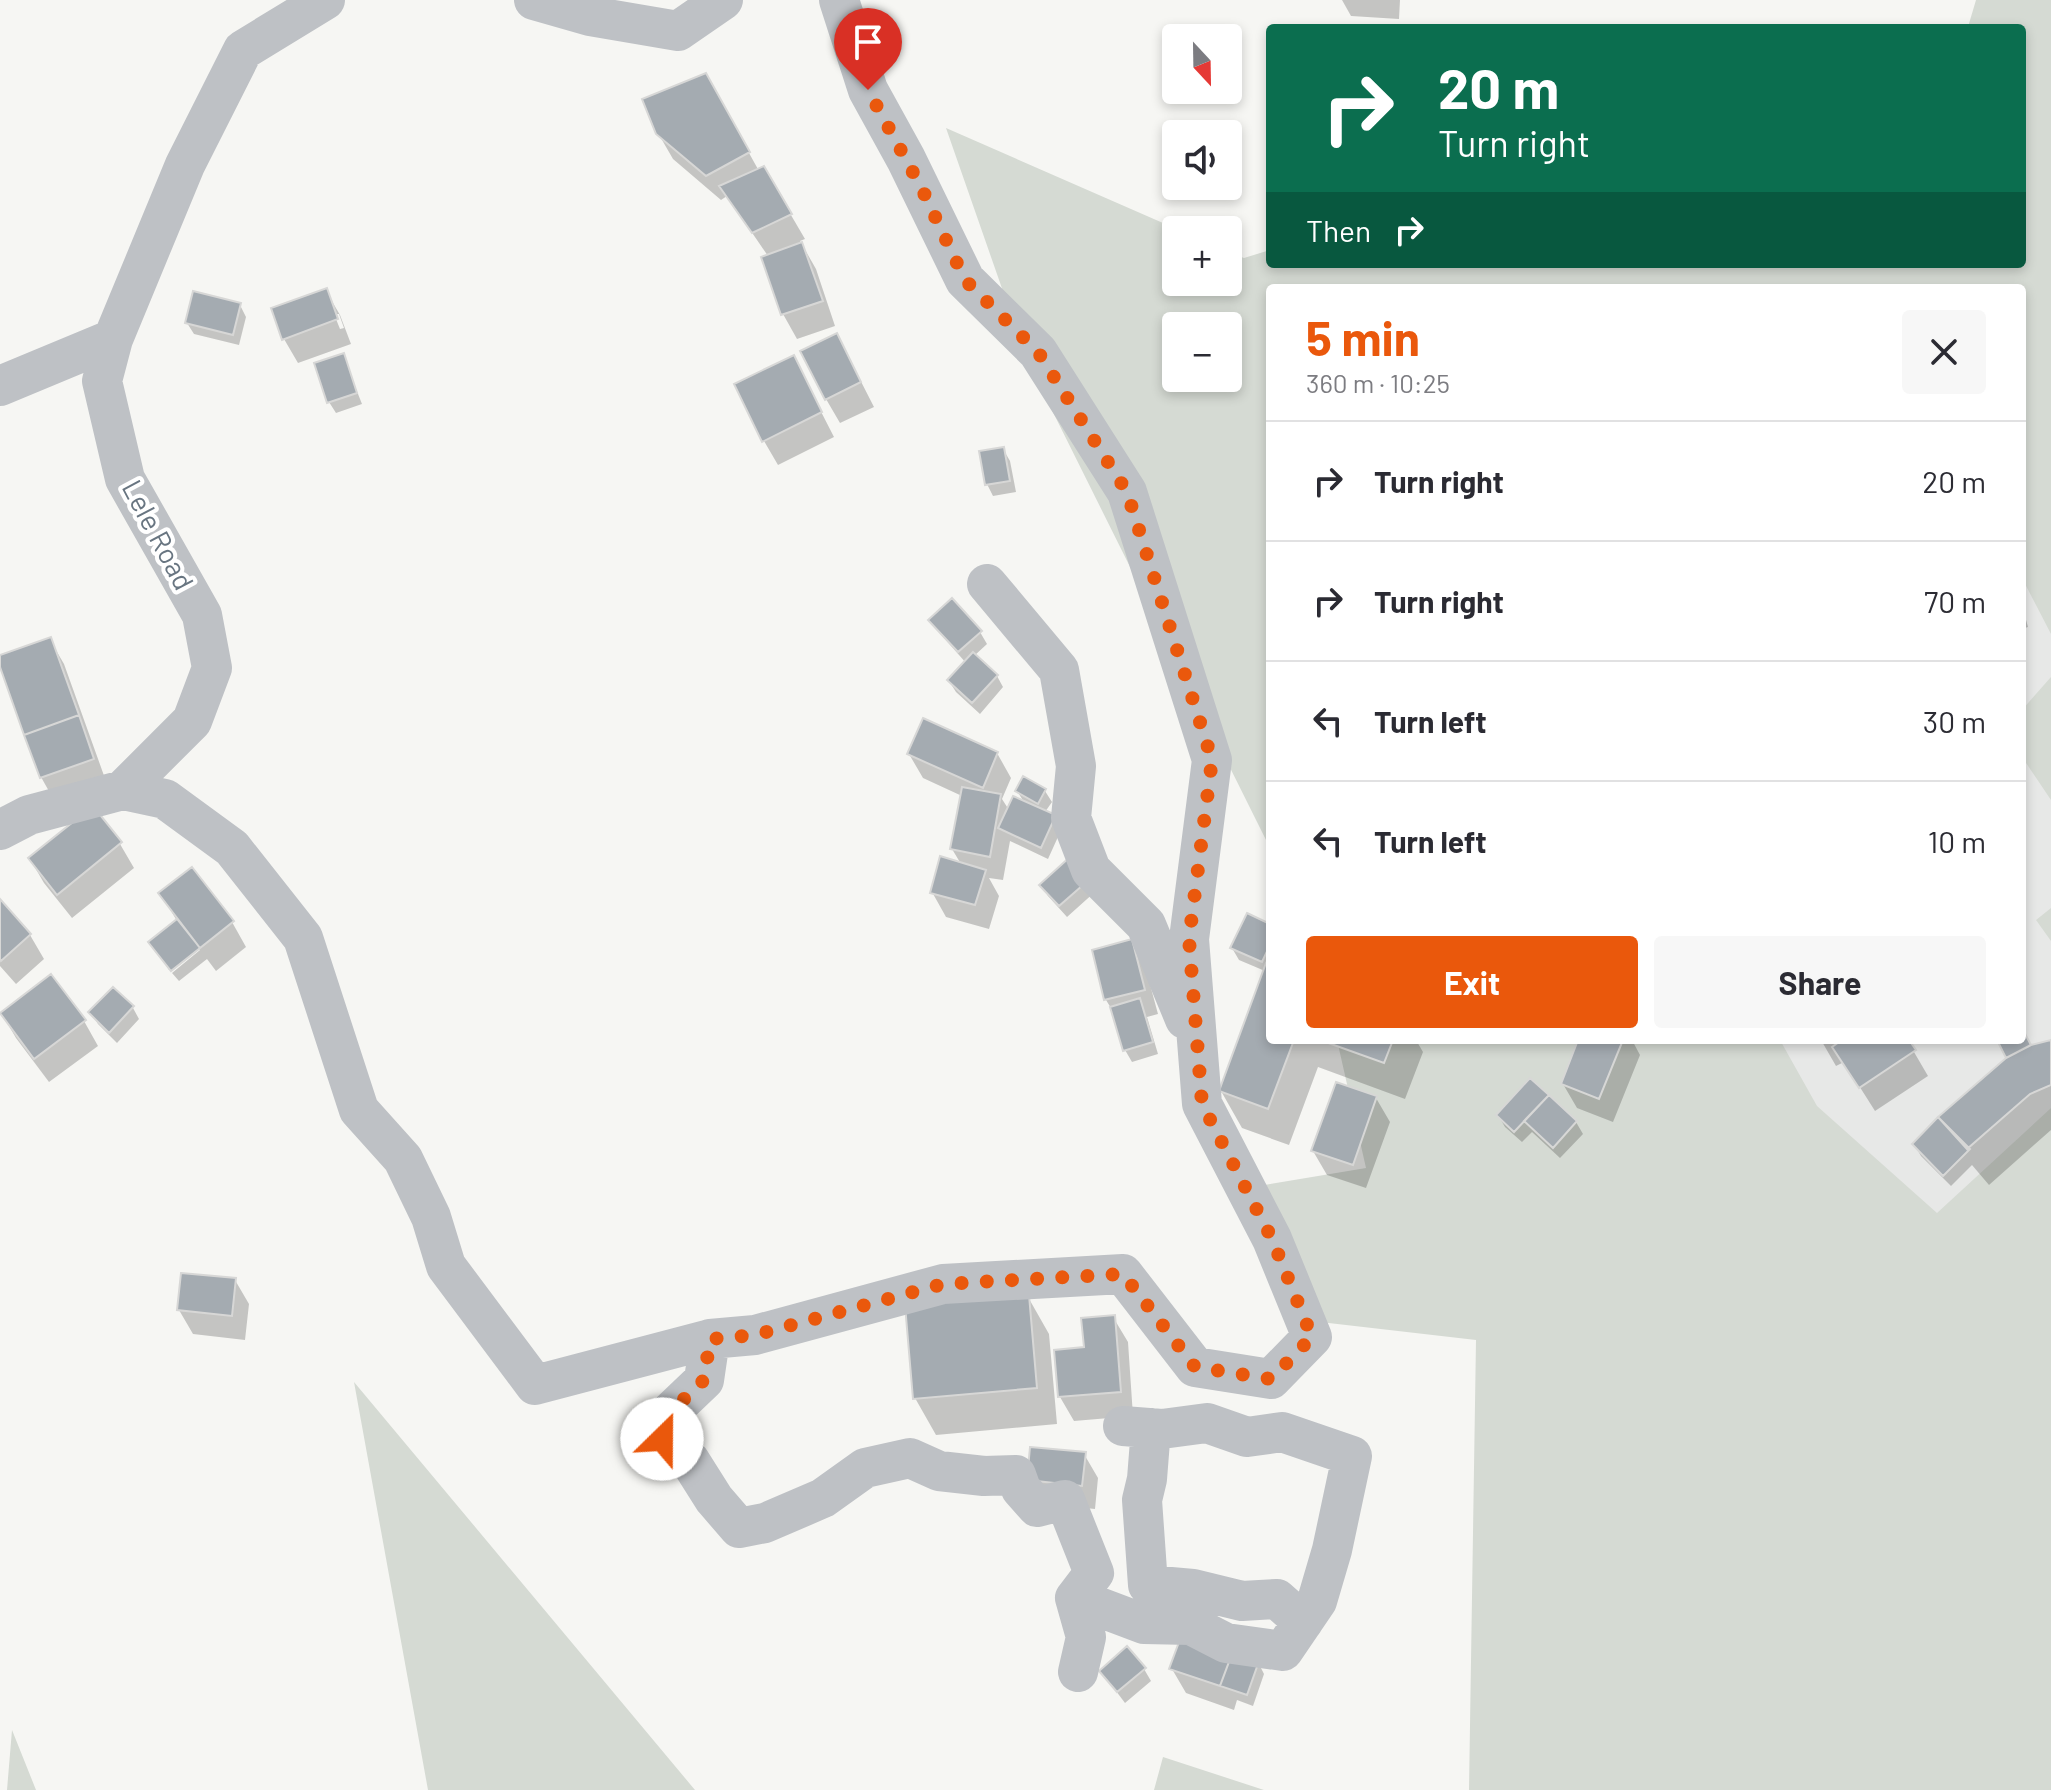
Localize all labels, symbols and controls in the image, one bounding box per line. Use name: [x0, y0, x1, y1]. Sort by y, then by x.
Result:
pin: [834, 8, 902, 90]
icon: arrive: [846, 20, 890, 64]
north arrow: [1162, 24, 1242, 104]
map controls: [1162, 24, 1242, 392]
text: 20 m: [1438, 53, 1559, 120]
icon: right: [1306, 56, 1410, 160]
button: sound: [1162, 120, 1242, 200]
text: Turn right: [1438, 121, 1590, 164]
icon: right: [1387, 208, 1431, 252]
text: Then: [1306, 212, 1371, 248]
button: +: [1162, 216, 1242, 296]
text: 5 min: [1306, 308, 1420, 366]
button: close: [1902, 310, 1986, 394]
button: −: [1162, 312, 1242, 392]
text: 360 m · 10:25: [1306, 367, 1450, 398]
icon: right: [1306, 459, 1350, 503]
text: Turn right: [1374, 463, 1504, 499]
text: 20 m: [1922, 463, 1986, 499]
street label: Lele Road: [116, 474, 202, 595]
icon: right: [1306, 579, 1350, 623]
text: Turn right: [1374, 583, 1504, 619]
text: 70 m: [1924, 583, 1986, 619]
icon: left: [1306, 699, 1350, 743]
text: Turn left: [1374, 703, 1487, 739]
text: 30 m: [1923, 703, 1986, 739]
icon: left: [1306, 819, 1350, 863]
text: Turn left: [1374, 823, 1487, 859]
text: 10 m: [1928, 823, 1986, 859]
button: Exit: [1306, 936, 1638, 1028]
button: Share: [1654, 936, 1986, 1028]
position arrow: [620, 1397, 704, 1481]

